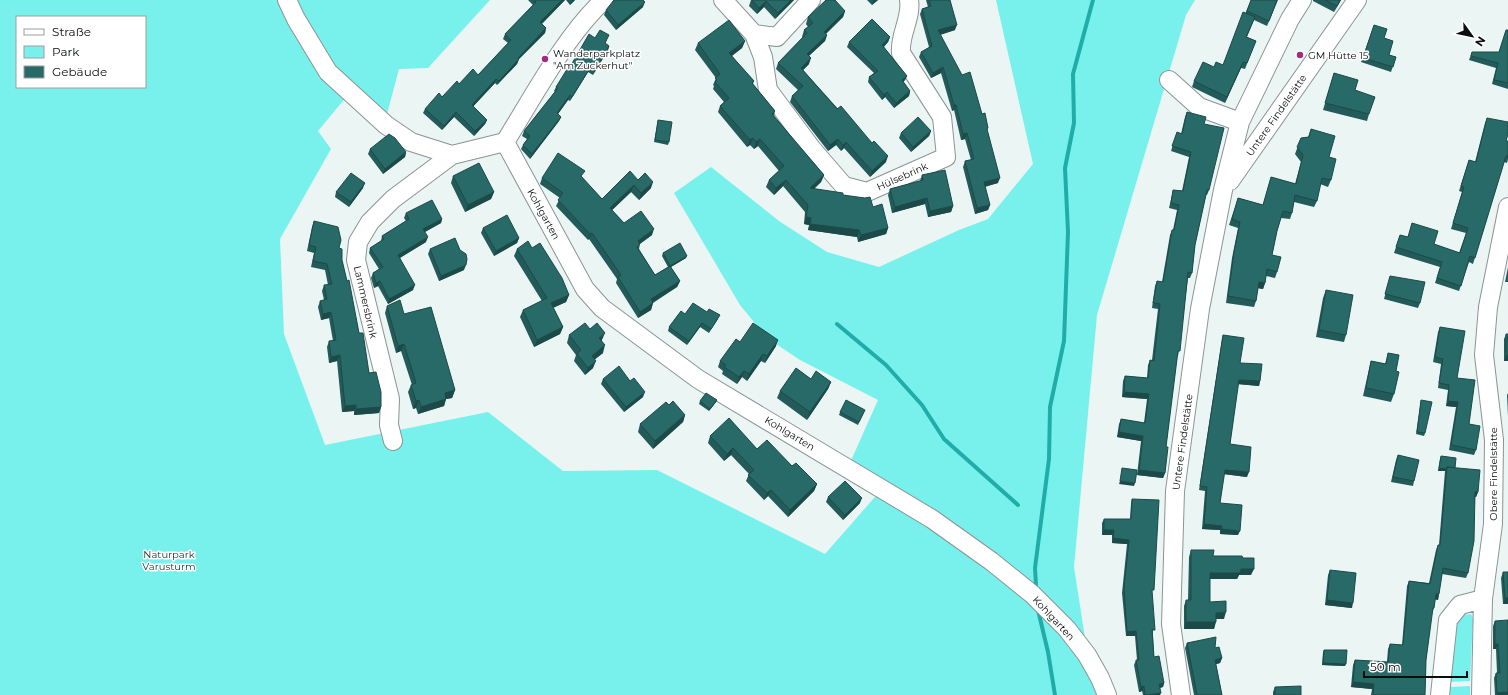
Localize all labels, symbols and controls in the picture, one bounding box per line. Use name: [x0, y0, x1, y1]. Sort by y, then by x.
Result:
legend: [16, 16, 146, 88]
north arrow: [1452, 16, 1492, 56]
text: Straße: [52, 24, 91, 39]
text: N: [1472, 34, 1489, 49]
text: Park: [52, 44, 80, 59]
place label: Wanderparkplatz "Am Zuckerhut": [553, 47, 640, 72]
place label: GM Hütte 15: [1308, 49, 1369, 62]
marker: GM Hütte 15: [1295, 50, 1305, 60]
marker: Wanderparkplatz "Am Zuckerhut": [540, 54, 550, 64]
text: Gebäude: [52, 64, 107, 79]
street label: Untere Findelstätte: [1243, 72, 1310, 159]
street label: Hülsebrink: [875, 159, 930, 194]
street label: Kohlgarten: [524, 187, 563, 242]
street label: Lammersbrink: [351, 265, 380, 340]
street label: Untere Findelstätte: [1169, 393, 1196, 491]
street label: Kohlgarten: [762, 413, 817, 453]
street label: Obere Findelstätte: [1487, 427, 1500, 521]
park label: Naturpark Varusturm: [142, 548, 196, 573]
street label: Kohlgarten: [1030, 593, 1078, 643]
scale bar: [1364, 653, 1467, 679]
text: 50 m: [1370, 659, 1401, 674]

